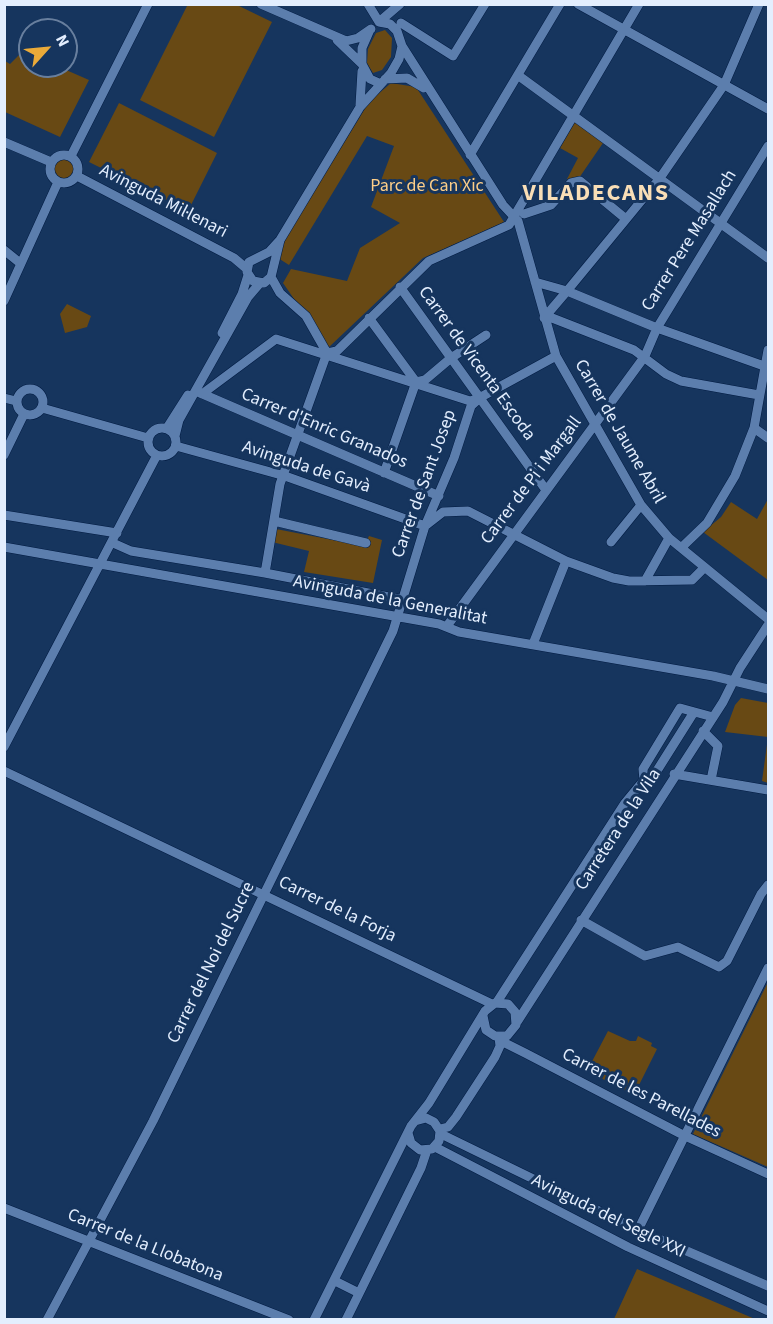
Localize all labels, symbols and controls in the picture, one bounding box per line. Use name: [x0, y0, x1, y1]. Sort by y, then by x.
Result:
north arrow: [18, 18, 78, 78]
text: N: [50, 31, 74, 50]
street label: Avinguda Mil·lenari: [95, 160, 231, 244]
street label: Carrer Pere Masallach: [638, 166, 742, 316]
park label: Parc de Can Xic: [370, 176, 484, 198]
district label: VILADECANS: [522, 181, 670, 209]
street label: Carrer de Vicenta Escoda: [413, 283, 539, 445]
street label: Carrer de Jaume Abril: [569, 356, 669, 508]
street label: Carrer d'Enric Granados: [237, 384, 411, 474]
street label: Carrer de Sant Josep: [388, 407, 462, 561]
street label: Carrer de Pi i Margall: [477, 413, 587, 549]
street label: Avinguda de Gavà: [239, 437, 373, 499]
street label: Avinguda de la Generalitat: [291, 572, 489, 630]
street label: Carretera de la Vila: [572, 765, 666, 895]
street label: Carrer de la Forja: [275, 872, 399, 948]
street label: Carrer del Noi del Sucre: [164, 879, 260, 1047]
street label: Carrer de les Parellades: [558, 1044, 724, 1144]
street label: Avinguda del Segle XXI: [527, 1170, 689, 1264]
street label: Carrer de la Llobatona: [64, 1205, 226, 1287]

